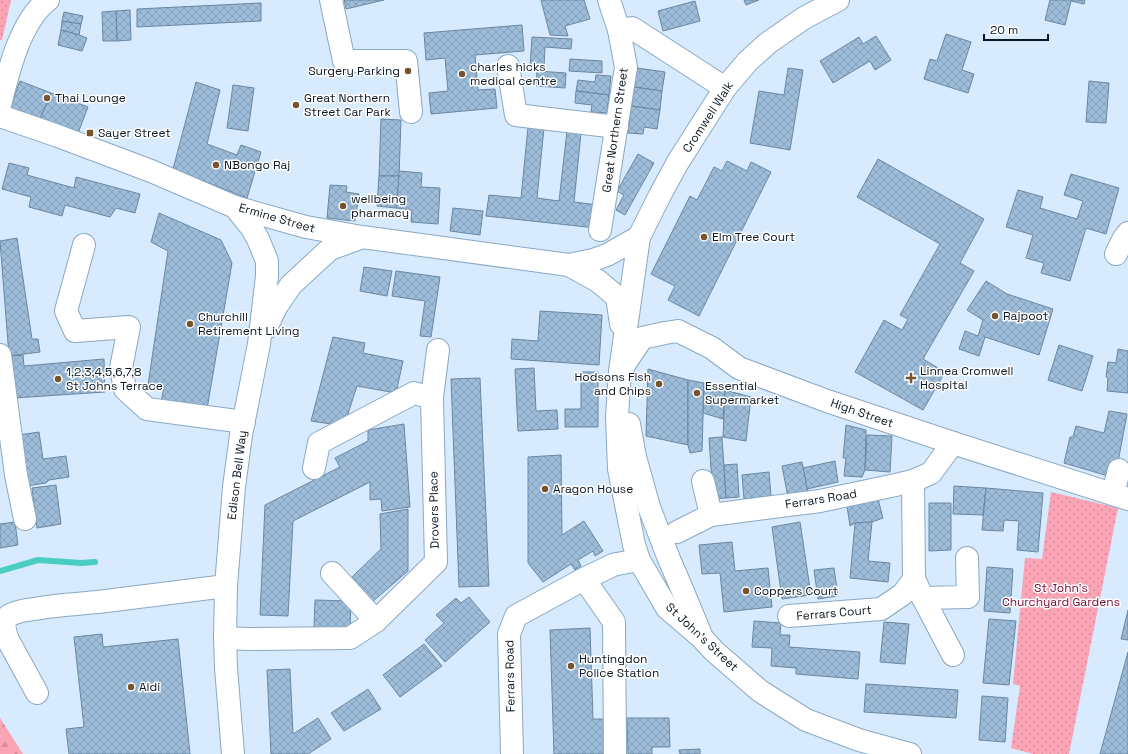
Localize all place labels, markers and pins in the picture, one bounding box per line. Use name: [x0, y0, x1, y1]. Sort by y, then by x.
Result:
place label: charles hicks medical centre: [470, 59, 557, 89]
place label: Surgery Parking: [308, 63, 400, 79]
marker: Surgery Parking: [403, 66, 413, 76]
marker: charles hicks medical centre: [457, 69, 467, 79]
place label: Thai Lounge: [55, 90, 126, 106]
place label: Great Northern Street Car Park: [304, 90, 391, 120]
marker: Thai Lounge: [42, 93, 52, 103]
marker: Great Northern Street Car Park: [291, 100, 301, 110]
place label: Sayer Street: [98, 125, 171, 141]
marker: Sayer Street: [85, 128, 95, 138]
place label: NBongo Raj: [224, 157, 290, 173]
marker: NBongo Raj: [211, 160, 221, 170]
place label: wellbeing pharmacy: [351, 191, 409, 221]
marker: wellbeing pharmacy: [338, 201, 348, 211]
place label: Elm Tree Court: [712, 229, 795, 245]
marker: Elm Tree Court: [699, 232, 709, 242]
place label: Rajpoot: [1003, 308, 1048, 324]
place label: Churchill Retirement Living: [198, 309, 300, 339]
marker: Rajpoot: [990, 311, 1000, 321]
marker: Churchill Retirement Living: [185, 319, 195, 329]
place label: Linnea Cromwell Hospital: [920, 363, 1013, 393]
place label: 1,2,3,4,5,6,7,8 St Johns Terrace: [66, 364, 163, 394]
place label: Hodsons Fish and Chips: [574, 369, 651, 399]
marker: Linnea Cromwell Hospital: [905, 372, 917, 384]
marker: 1,2,3,4,5,6,7,8 St Johns Terrace: [53, 374, 63, 384]
place label: Essential Supermarket: [705, 378, 779, 408]
marker: Hodsons Fish and Chips: [654, 379, 664, 389]
marker: Essential Supermarket: [692, 388, 702, 398]
place label: Aragon House: [553, 481, 633, 497]
marker: Aragon House: [540, 484, 550, 494]
place label: Coppers Court: [754, 583, 838, 599]
marker: Coppers Court: [741, 586, 751, 596]
place label: Huntingdon Police Station: [579, 651, 659, 681]
marker: Huntingdon Police Station: [566, 661, 576, 671]
place label: Aldi: [139, 679, 160, 695]
marker: Aldi: [126, 682, 136, 692]

